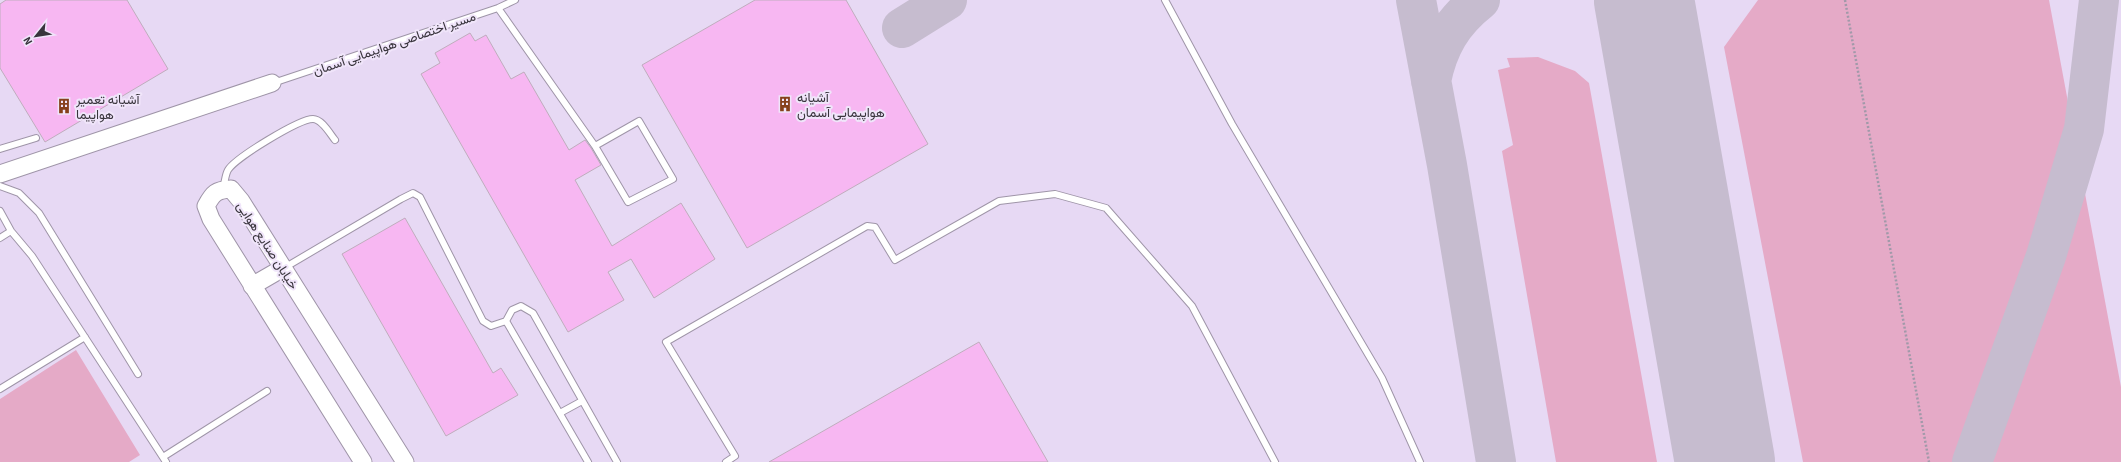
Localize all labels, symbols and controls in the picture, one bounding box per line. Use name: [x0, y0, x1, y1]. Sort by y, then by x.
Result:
street label: مسیر اختصاصی هواپیمایی آسمان: [310, 8, 478, 80]
north arrow: [16, 16, 56, 56]
text: N: [19, 34, 36, 48]
place label: آشیانه هواپیمایی آسمان: [797, 89, 885, 122]
place label: آشیانه تعمیر هواپیما: [75, 91, 140, 124]
building icon: آشیانه هواپیمایی آسمان: [776, 95, 794, 113]
building icon: آشیانه تعمیر هواپیما: [55, 97, 73, 115]
street label: خیابان صنایع هوایی: [232, 198, 302, 293]

